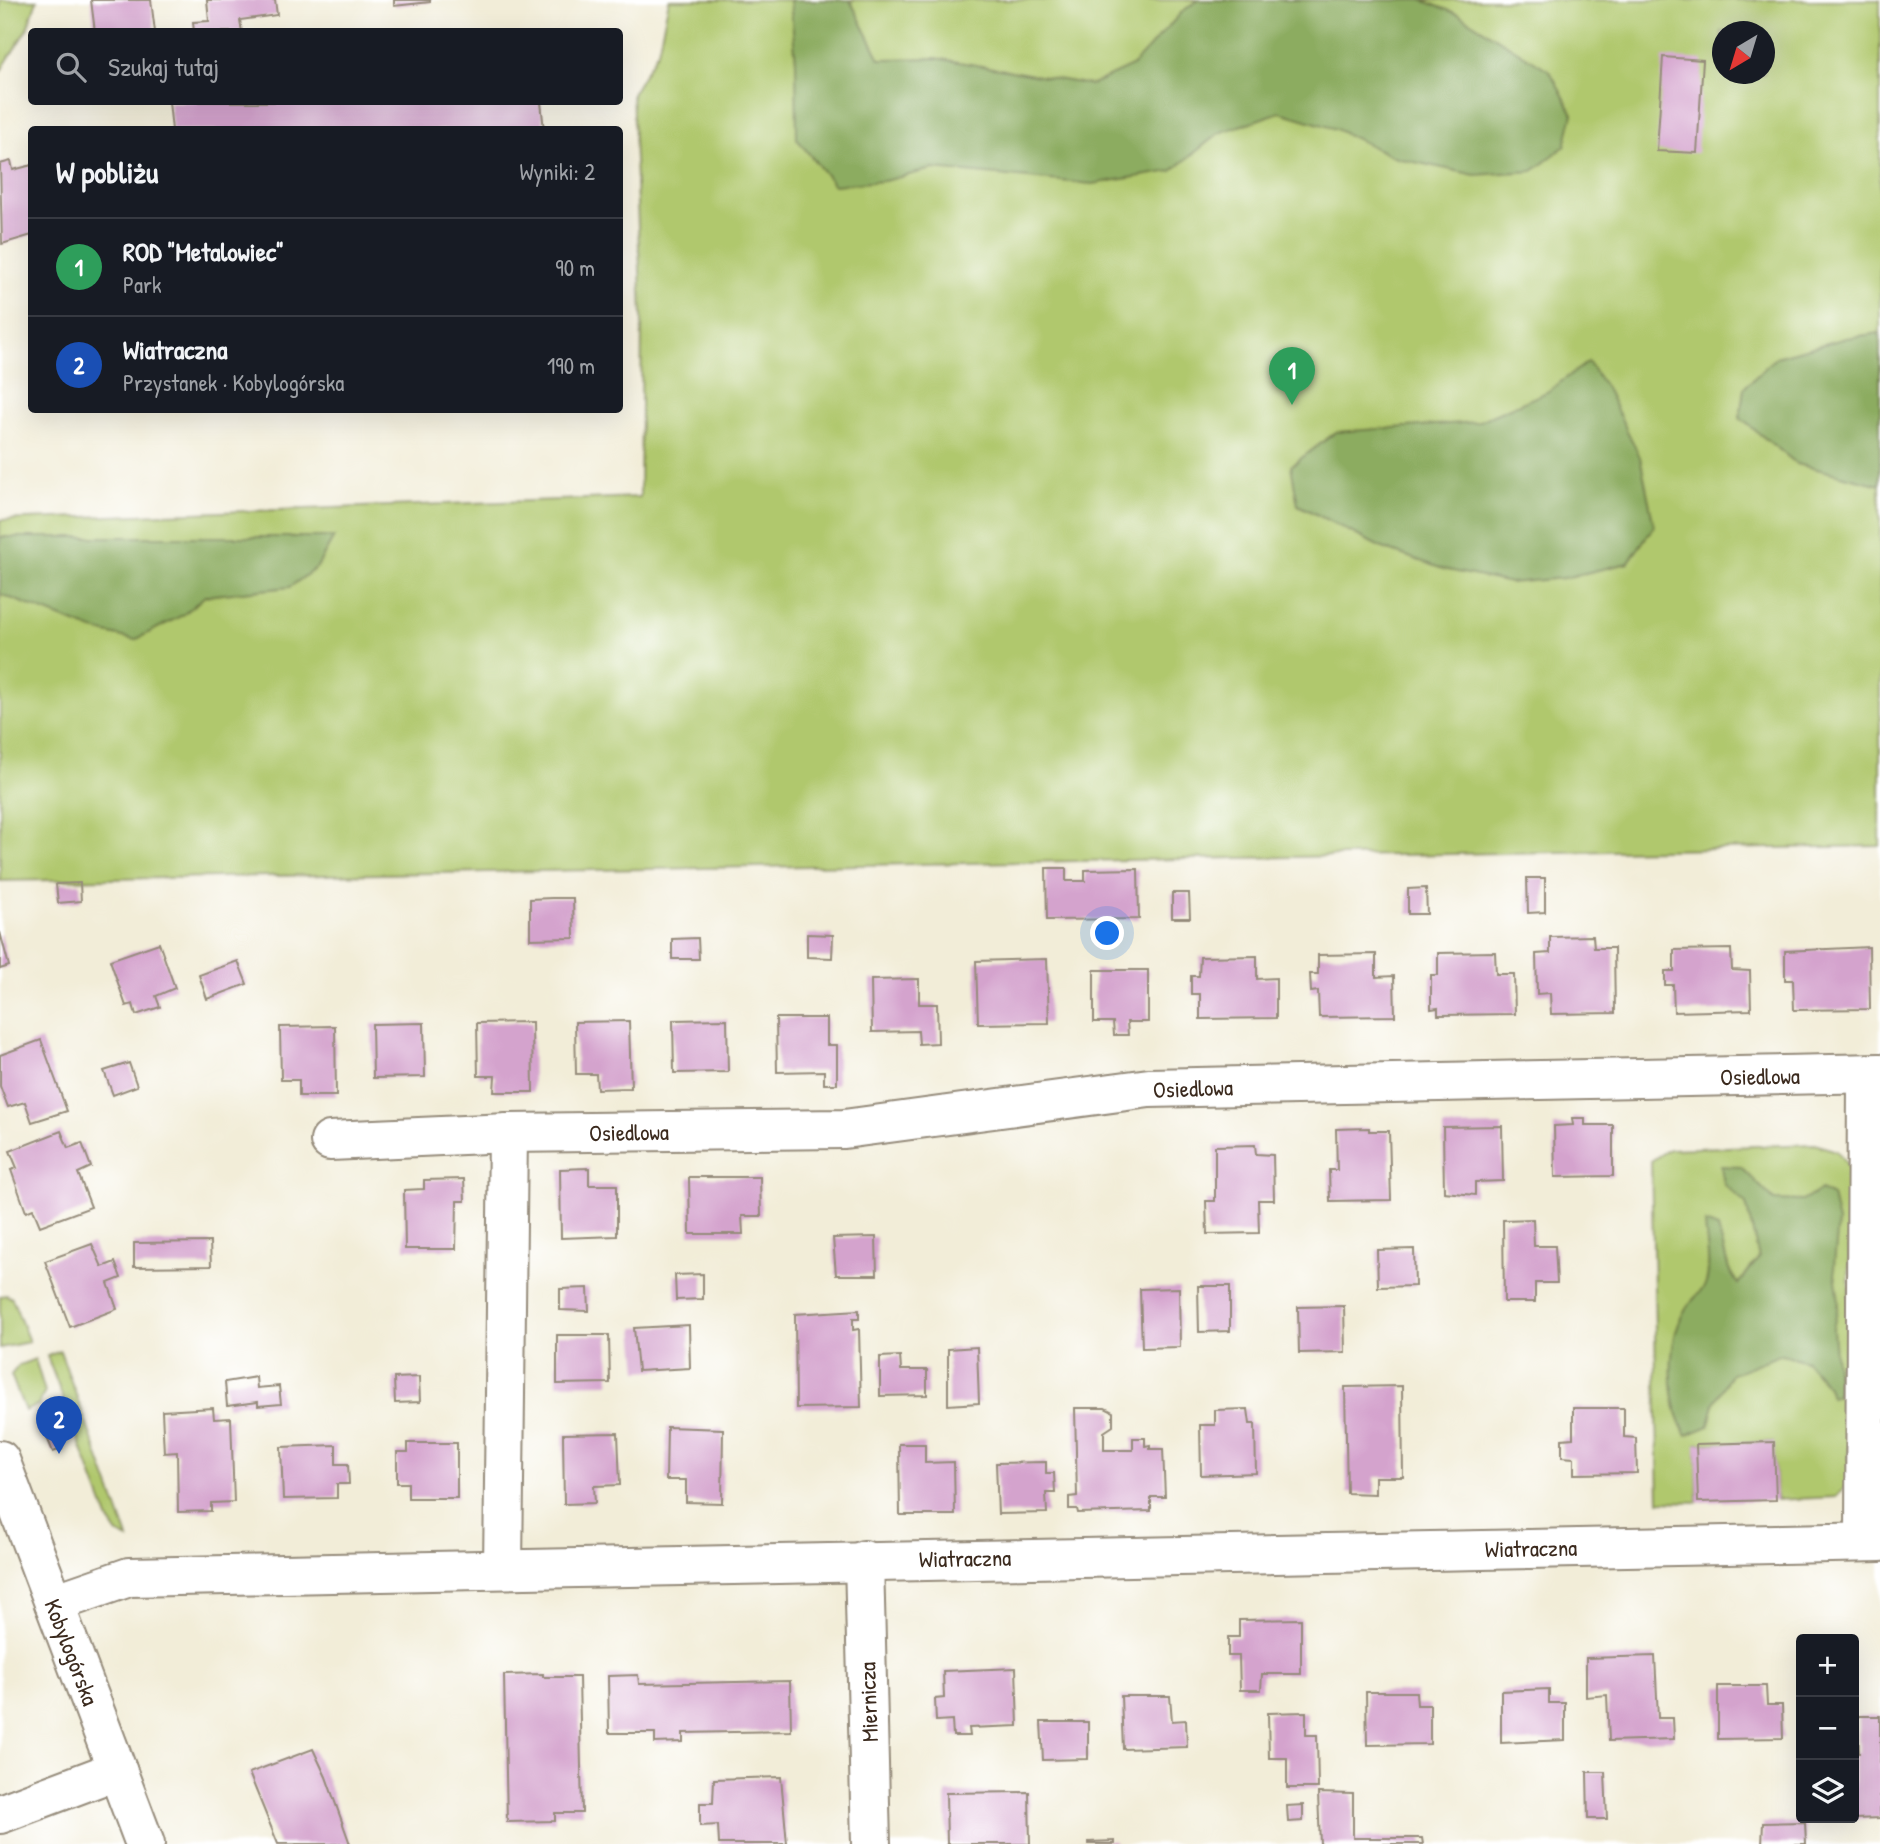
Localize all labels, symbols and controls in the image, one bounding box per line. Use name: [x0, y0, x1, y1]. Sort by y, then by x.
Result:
north arrow: [1712, 21, 1775, 84]
search box: [28, 28, 623, 105]
icon: search: [52, 48, 90, 86]
text: Szukaj tutaj: [108, 49, 219, 84]
text: W pobliżu: [56, 152, 158, 192]
text: Wyniki: 2: [519, 156, 595, 187]
text: ROD "Metalowiec": [123, 234, 284, 269]
text: 1: [75, 252, 83, 283]
text: 90 m: [555, 252, 595, 283]
text: Park: [123, 269, 161, 300]
text: Wiatraczna: [123, 332, 227, 367]
pin: 1: [1269, 347, 1315, 405]
text: 2: [74, 350, 84, 381]
text: 190 m: [547, 350, 595, 381]
text: Przystanek · Kobylogórska: [123, 367, 344, 398]
your location: [1090, 916, 1124, 950]
street label: Osiedlowa: [1720, 1060, 1800, 1092]
street label: Osiedlowa: [1152, 1071, 1234, 1105]
street label: Osiedlowa: [589, 1116, 669, 1148]
pin: 2: [36, 1396, 82, 1454]
street label: Wiatraczna: [1485, 1532, 1577, 1564]
street label: Wiatraczna: [919, 1542, 1011, 1574]
street label: Kobylogórska: [38, 1594, 106, 1710]
map controls: [1796, 1634, 1859, 1823]
button: +: [1796, 1634, 1859, 1697]
street label: Miernicza: [851, 1661, 885, 1743]
button: −: [1796, 1697, 1859, 1760]
button: layers: [1796, 1760, 1859, 1823]

